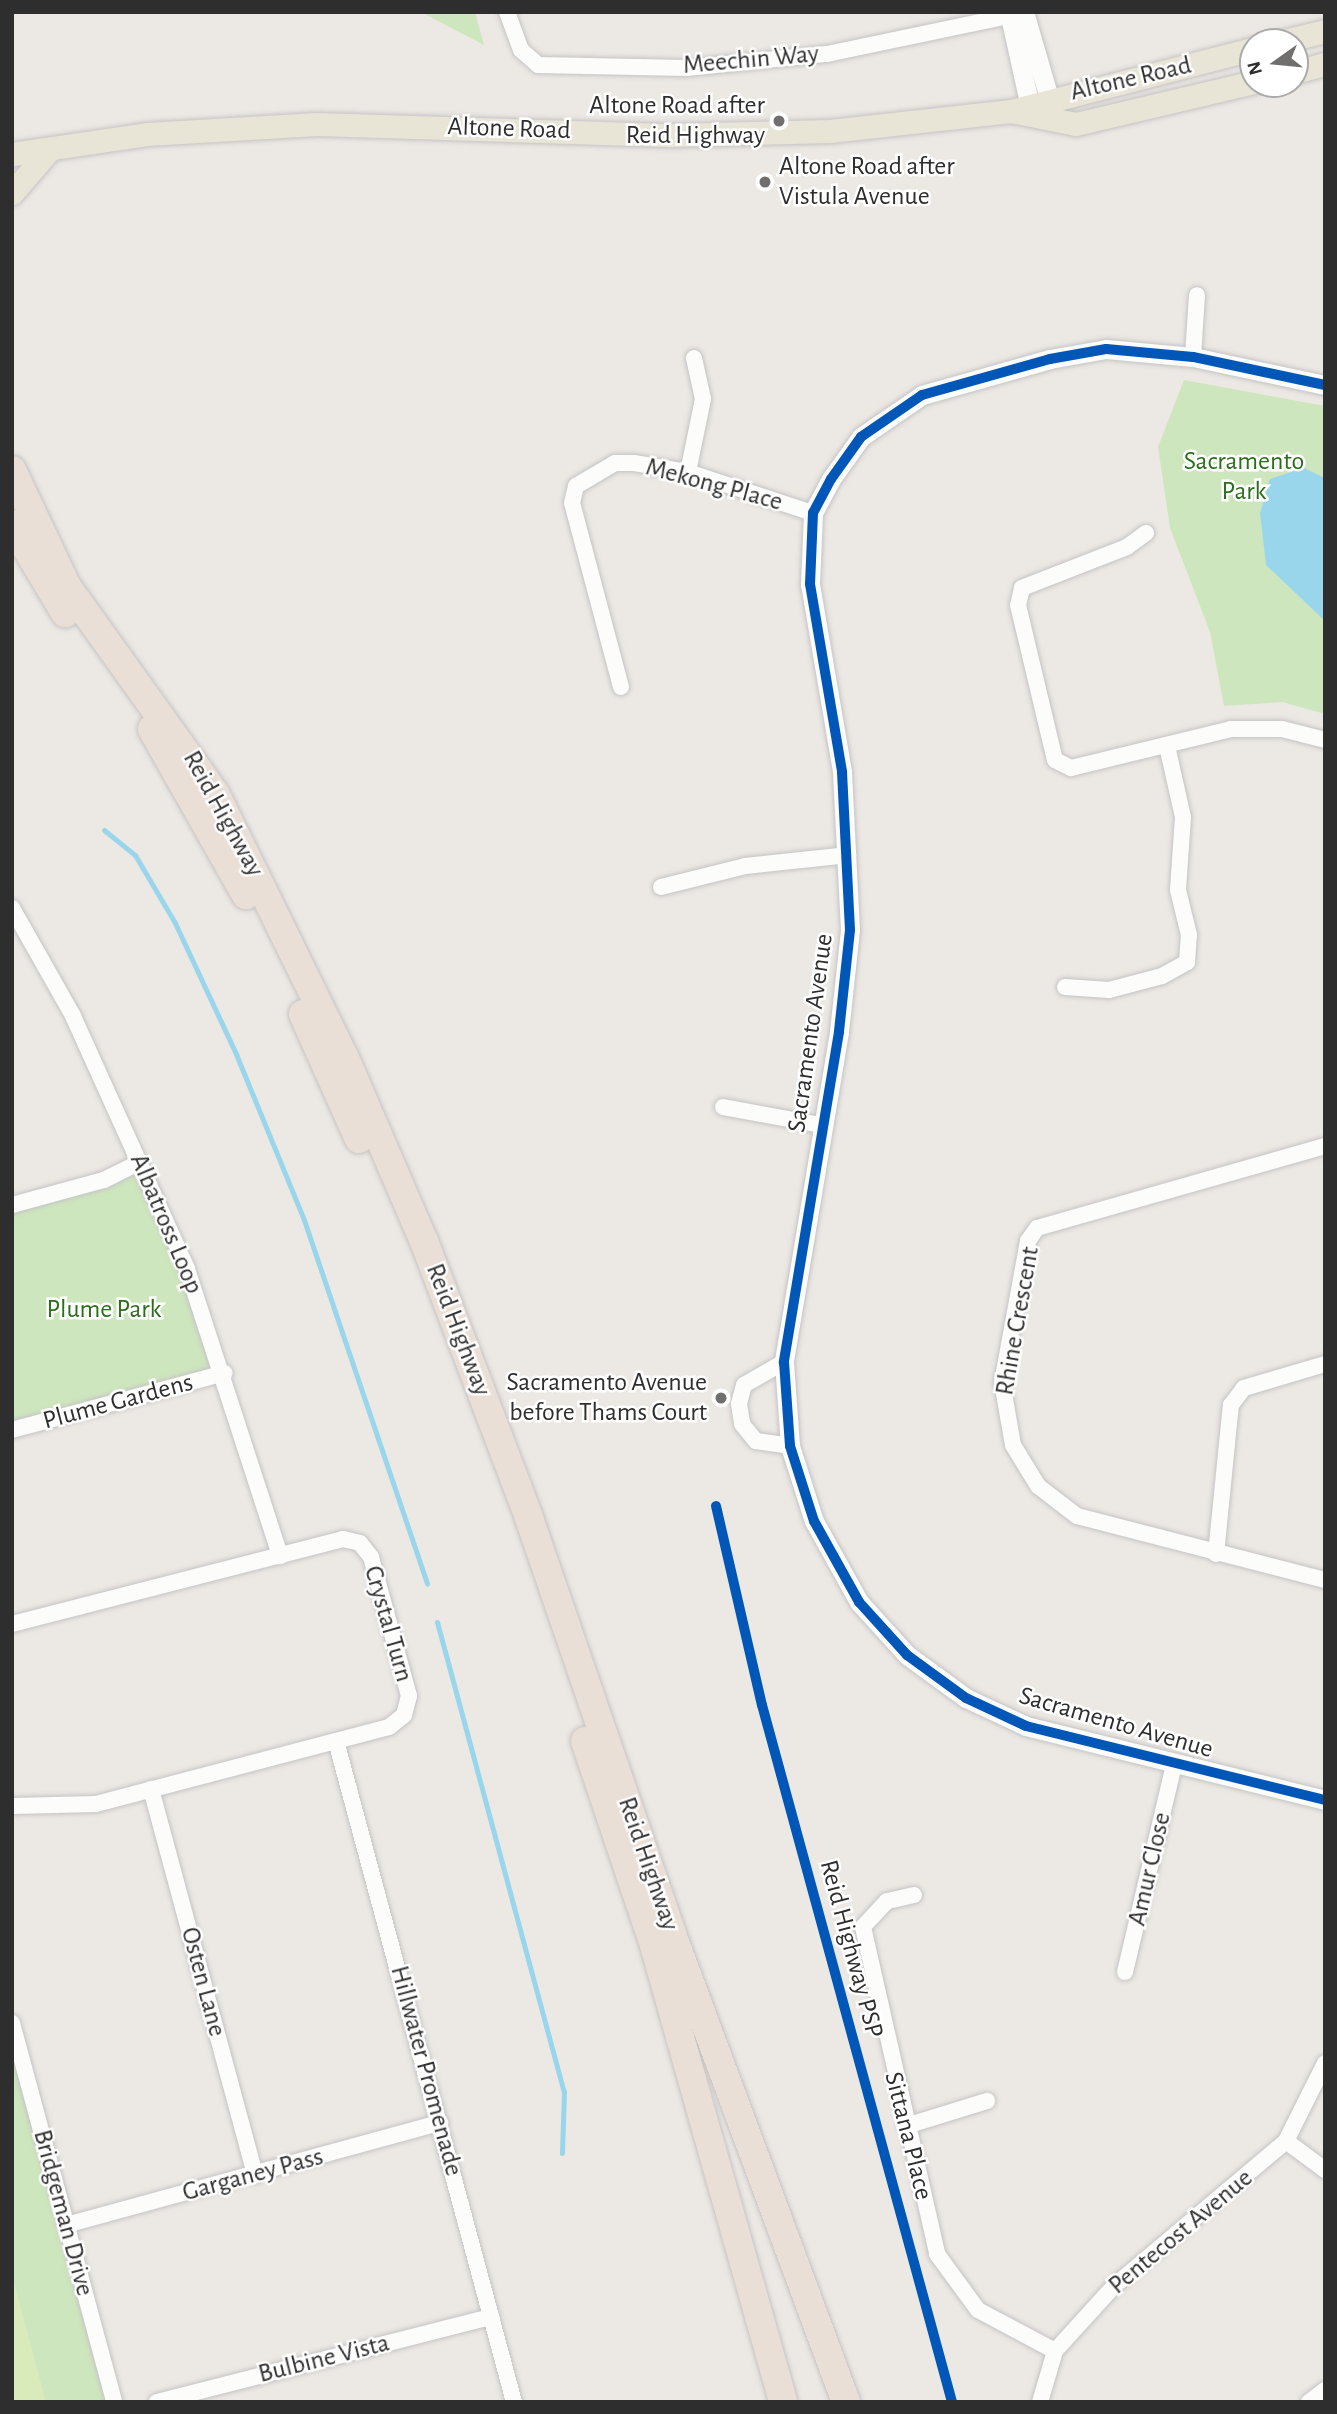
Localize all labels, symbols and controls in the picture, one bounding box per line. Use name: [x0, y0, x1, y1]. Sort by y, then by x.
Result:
north arrow: [1239, 28, 1309, 98]
street label: Meechin Way: [682, 39, 820, 81]
street label: Altone Road: [1067, 50, 1195, 108]
text: N: [1244, 59, 1266, 77]
place label: Altone Road after Reid Highway: [589, 90, 765, 152]
street label: Altone Road: [447, 111, 571, 147]
marker: Altone Road after Reid Highway: [771, 113, 787, 129]
place label: Altone Road after Vistula Avenue: [779, 151, 955, 212]
marker: Altone Road after Vistula Avenue: [757, 174, 773, 190]
park label: Sacramento Park: [1184, 446, 1304, 508]
street label: Mekong Place: [642, 452, 786, 518]
street label: Reid Highway: [176, 746, 270, 882]
street label: Sacramento Avenue: [782, 932, 840, 1134]
street label: Albatross Loop: [123, 1149, 209, 1299]
street label: Rhine Crescent: [990, 1244, 1046, 1398]
street label: Reid Highway: [418, 1259, 498, 1401]
park label: Plume Park: [47, 1294, 161, 1326]
street label: Plume Gardens: [40, 1367, 196, 1437]
place label: Sacramento Avenue before Thams Court: [507, 1367, 707, 1428]
marker: Sacramento Avenue before Thams Court: [713, 1390, 729, 1406]
street label: Crystal Turn: [357, 1562, 419, 1686]
street label: Sacramento Avenue: [1015, 1680, 1217, 1766]
street label: Reid Highway: [611, 1793, 685, 1935]
street label: Amur Close: [1122, 1809, 1178, 1929]
street label: Reid Highway PSP: [812, 1857, 890, 2041]
street label: Osten Lane: [173, 1924, 233, 2040]
street label: Hillwater Promenade: [383, 1963, 469, 2179]
street label: Sittana Place: [877, 2069, 939, 2203]
street label: Bridgeman Drive: [26, 2126, 100, 2300]
street label: Garganey Pass: [179, 2141, 327, 2209]
street label: Pentecost Avenue: [1103, 2163, 1259, 2301]
street label: Bulbine Vista: [255, 2328, 393, 2390]

